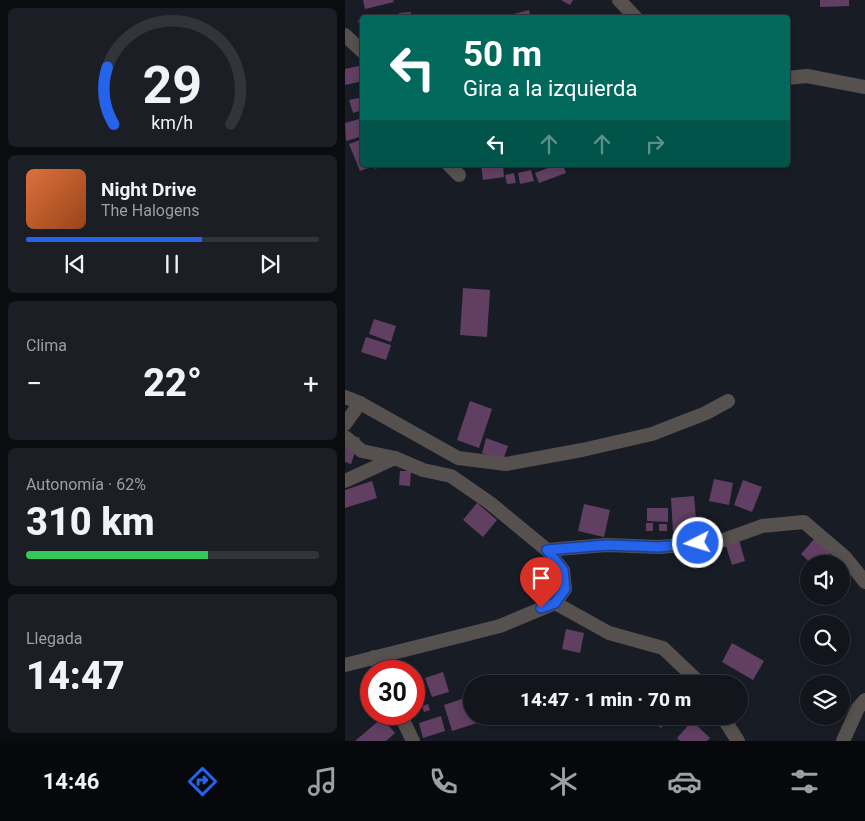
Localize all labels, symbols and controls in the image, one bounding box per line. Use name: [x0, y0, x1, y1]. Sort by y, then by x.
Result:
text: 50 m: [463, 34, 542, 75]
icon: left: [380, 35, 445, 100]
text: 29: [143, 55, 202, 116]
text: Gira a la izquierda: [463, 76, 637, 101]
text: km/h: [152, 112, 193, 133]
icon: left: [482, 130, 510, 158]
icon: ahead: [535, 130, 563, 158]
icon: ahead: [588, 130, 616, 158]
icon: right: [641, 130, 669, 158]
text: Night Drive: [101, 178, 196, 201]
text: The Halogens: [101, 201, 200, 220]
icon: previous: [61, 250, 89, 278]
icon: pause: [158, 250, 186, 278]
icon: next: [256, 250, 284, 278]
text: Clima: [26, 336, 67, 355]
text: 22°: [143, 361, 202, 405]
text: −: [26, 367, 42, 400]
text: +: [303, 367, 319, 400]
text: Autonomía · 62%: [26, 475, 146, 494]
text: 310 km: [26, 500, 155, 544]
position arrow: [671, 516, 723, 568]
map controls: [800, 555, 850, 725]
button: sound: [800, 555, 850, 605]
pin: [520, 557, 562, 608]
icon: arrive: [527, 564, 555, 592]
button: search: [800, 615, 850, 665]
text: Llegada: [26, 629, 82, 648]
text: 14:47: [26, 654, 125, 698]
speed limit sign: 30: [360, 660, 425, 725]
button: layers: [800, 675, 850, 725]
text: 14:47 · 1 min · 70 m: [520, 688, 691, 711]
icon: directions: [185, 764, 220, 799]
icon: music: [305, 764, 340, 799]
icon: phone: [426, 764, 461, 799]
icon: climate: [546, 764, 581, 799]
icon: car: [667, 764, 702, 799]
icon: filters: [787, 764, 822, 799]
text: 14:46: [43, 769, 99, 794]

